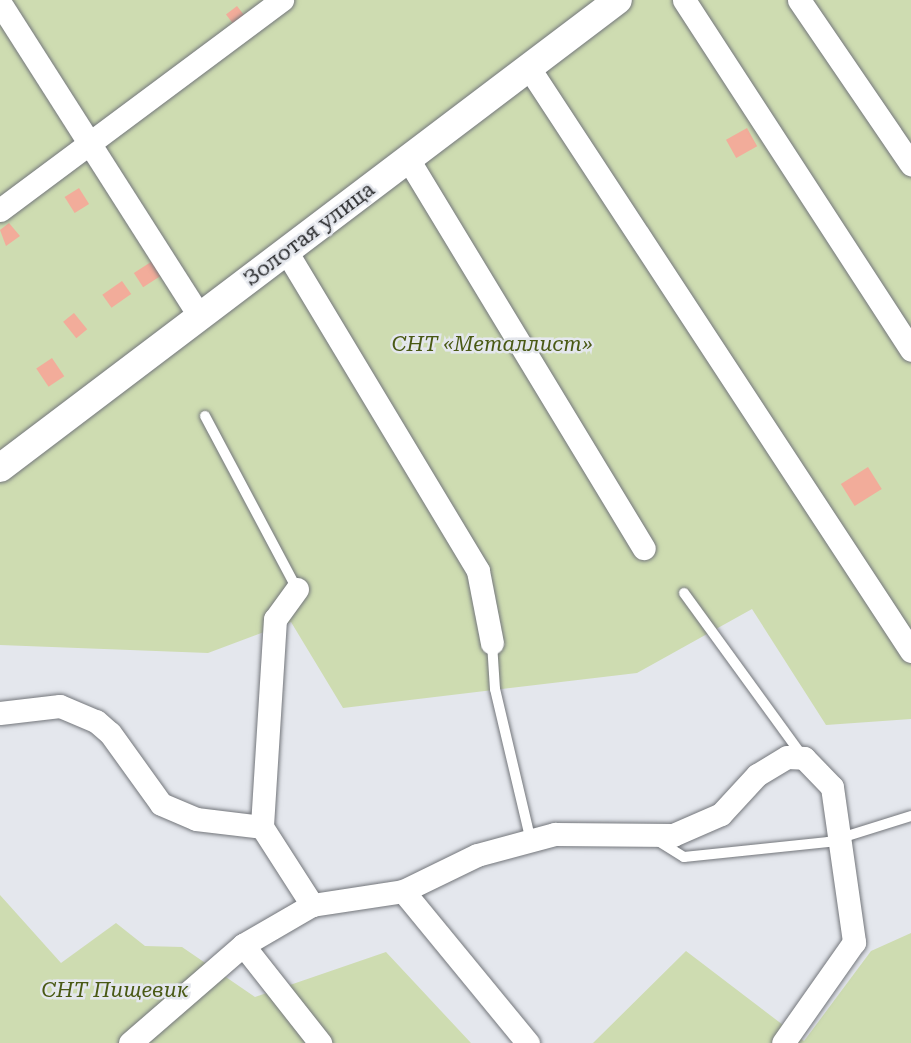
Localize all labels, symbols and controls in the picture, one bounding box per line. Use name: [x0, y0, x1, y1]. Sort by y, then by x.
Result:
street label: Золотая улица: [239, 177, 379, 291]
park label: СНТ «Металлист»: [392, 331, 592, 357]
park label: СНТ Пищевик: [42, 977, 188, 1003]

